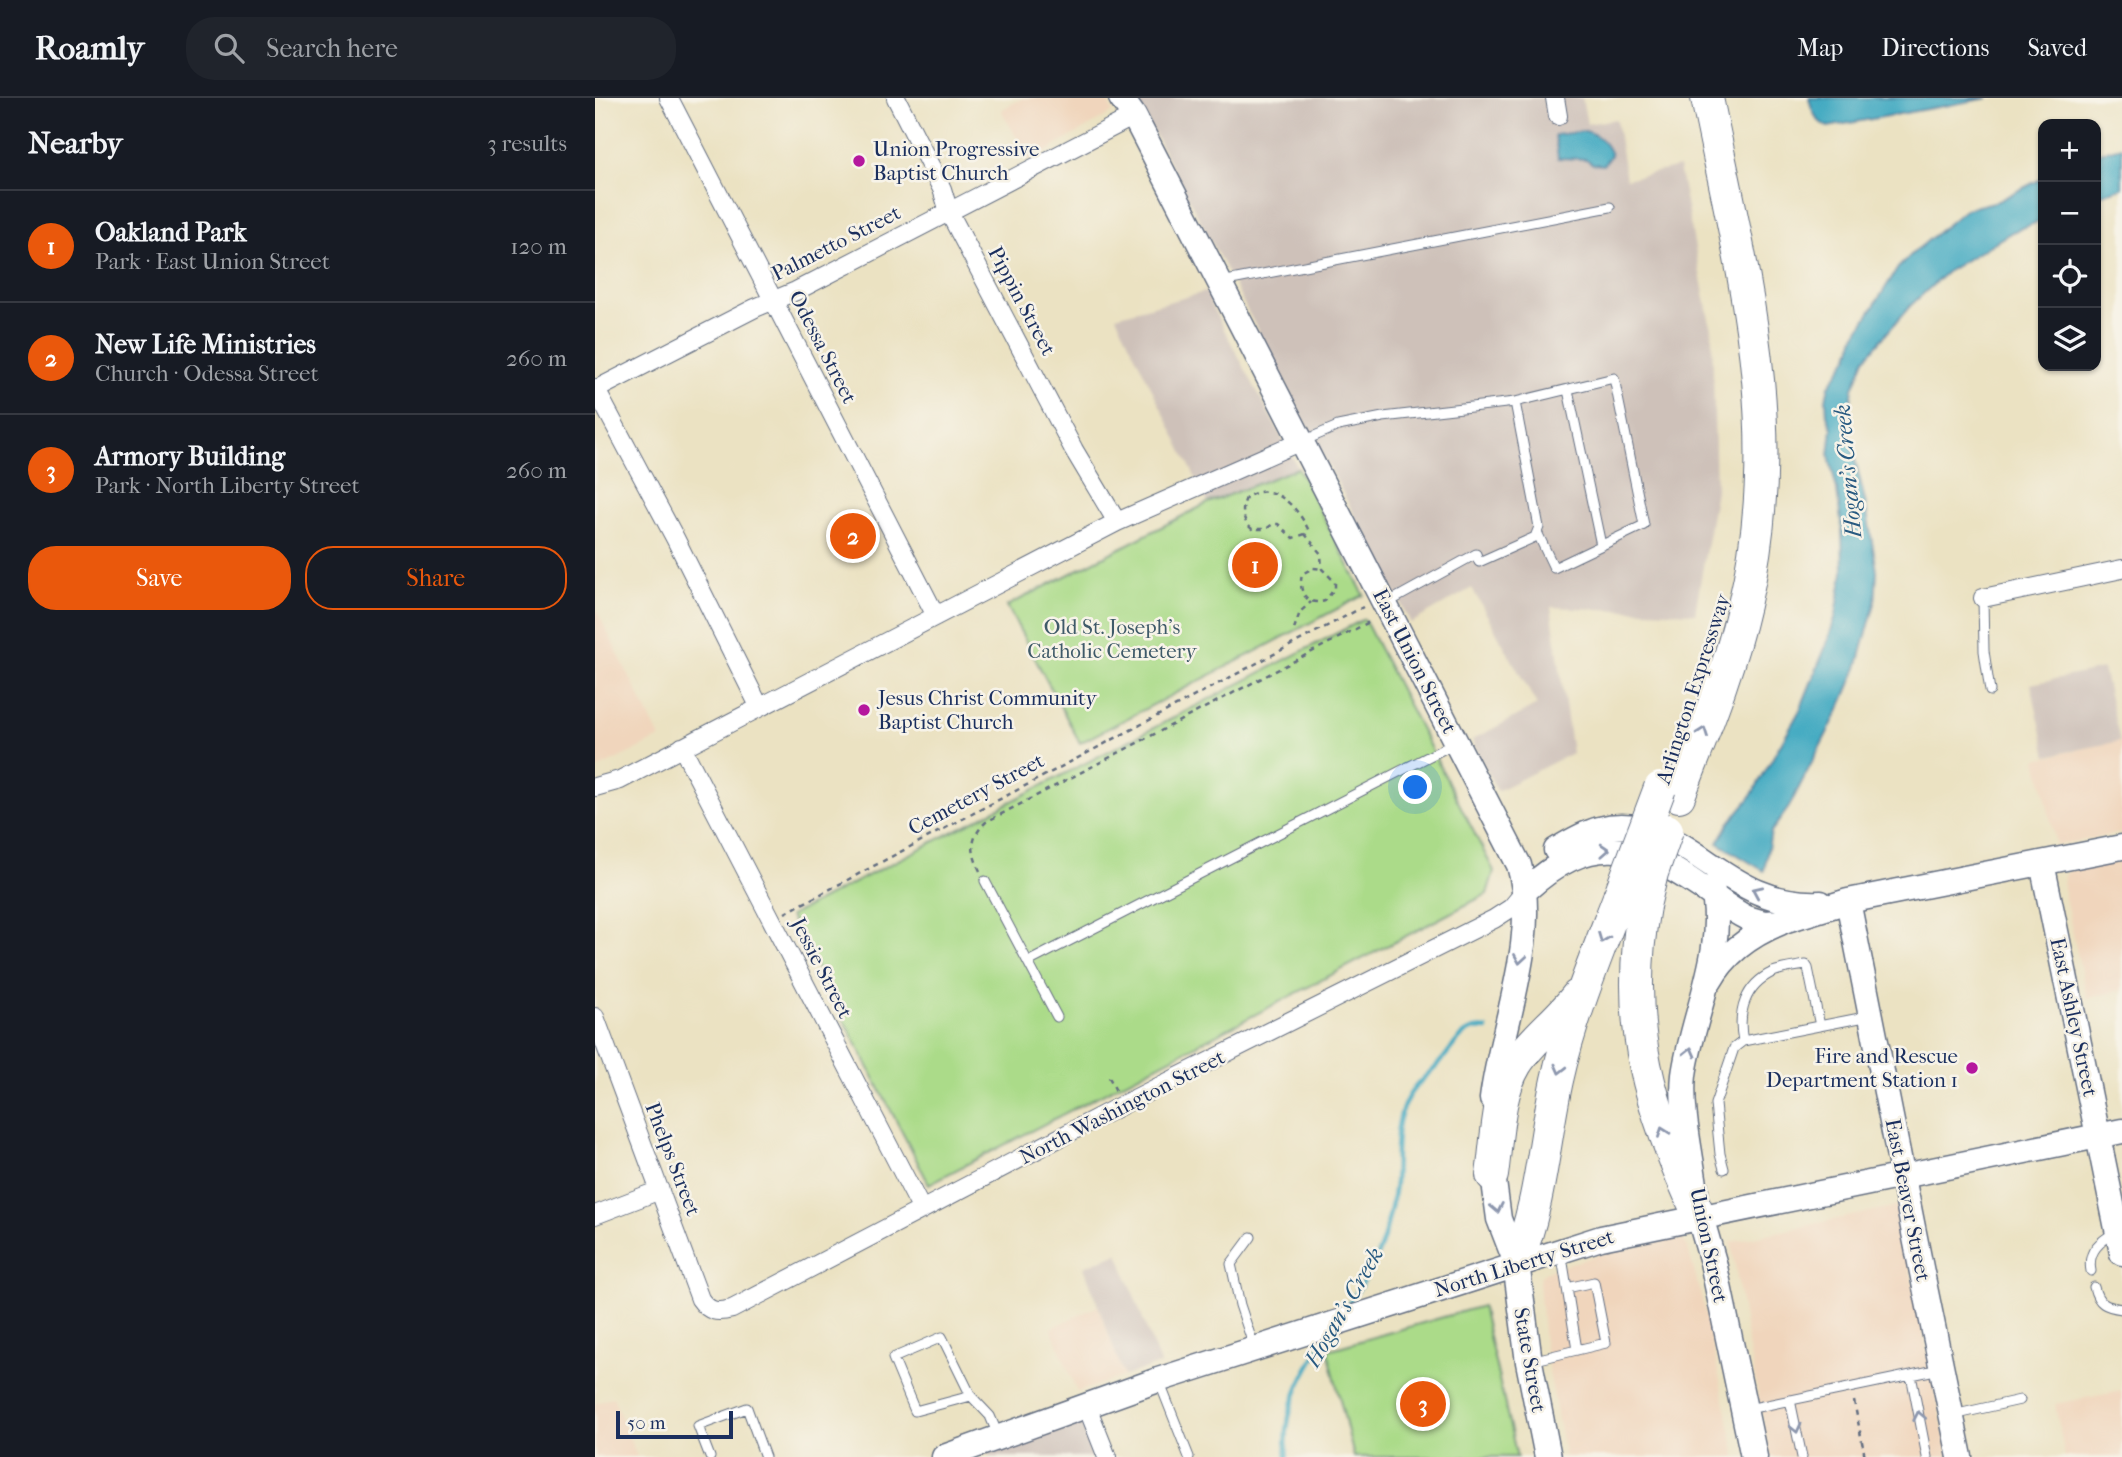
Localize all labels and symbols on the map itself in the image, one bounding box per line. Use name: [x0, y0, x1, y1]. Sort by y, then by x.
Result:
place label: Union Progressive Baptist Church: [873, 137, 1039, 185]
marker: Union Progressive Baptist Church: [851, 153, 867, 169]
street label: Palmetto Street: [768, 200, 905, 286]
street label: Pippin Street: [983, 242, 1061, 360]
street label: Odessa Street: [784, 286, 862, 408]
water label: Hogan's Creek: [1829, 403, 1867, 540]
pin: 2: [830, 510, 876, 562]
pin: 1: [1232, 539, 1278, 591]
street label: East Union Street: [1368, 585, 1462, 738]
street label: Arlington Expressway: [1651, 590, 1735, 788]
park label: Old St. Joseph's Catholic Cemetery: [1027, 615, 1198, 663]
place label: Jesus Christ Community Baptist Church: [876, 686, 1098, 734]
marker: Jesus Christ Community Baptist Church: [856, 702, 872, 718]
one-way arrow: [1695, 726, 1709, 738]
street label: Cemetery Street: [904, 748, 1048, 840]
your location: [1398, 770, 1432, 804]
one-way arrow: [1600, 843, 1611, 858]
one-way arrow: [1752, 885, 1765, 899]
street label: Jessie Street: [785, 912, 858, 1023]
one-way arrow: [1598, 932, 1612, 944]
street label: East Ashley Street: [2045, 935, 2103, 1099]
one-way arrow: [1513, 953, 1528, 965]
street label: North Washington Street: [1015, 1044, 1229, 1169]
place label: Fire and Rescue Department Station 1: [1766, 1044, 1958, 1092]
one-way arrow: [1682, 1047, 1696, 1059]
marker: Fire and Rescue Department Station 1: [1964, 1060, 1980, 1076]
one-way arrow: [1554, 1063, 1568, 1075]
street label: Phelps Street: [640, 1099, 706, 1220]
street label: East Beaver Street: [1880, 1117, 1936, 1284]
one-way arrow: [1657, 1126, 1671, 1138]
street label: Union Street: [1685, 1185, 1733, 1305]
one-way arrow: [1488, 1202, 1503, 1214]
street label: North Liberty Street: [1431, 1224, 1617, 1302]
water label: Hogan's Creek: [1298, 1242, 1389, 1373]
street label: State Street: [1509, 1306, 1551, 1415]
pin: 3: [1400, 1378, 1446, 1430]
scale bar: [616, 1408, 733, 1440]
one-way arrow: [1912, 1410, 1927, 1422]
one-way arrow: [1788, 1422, 1802, 1434]

